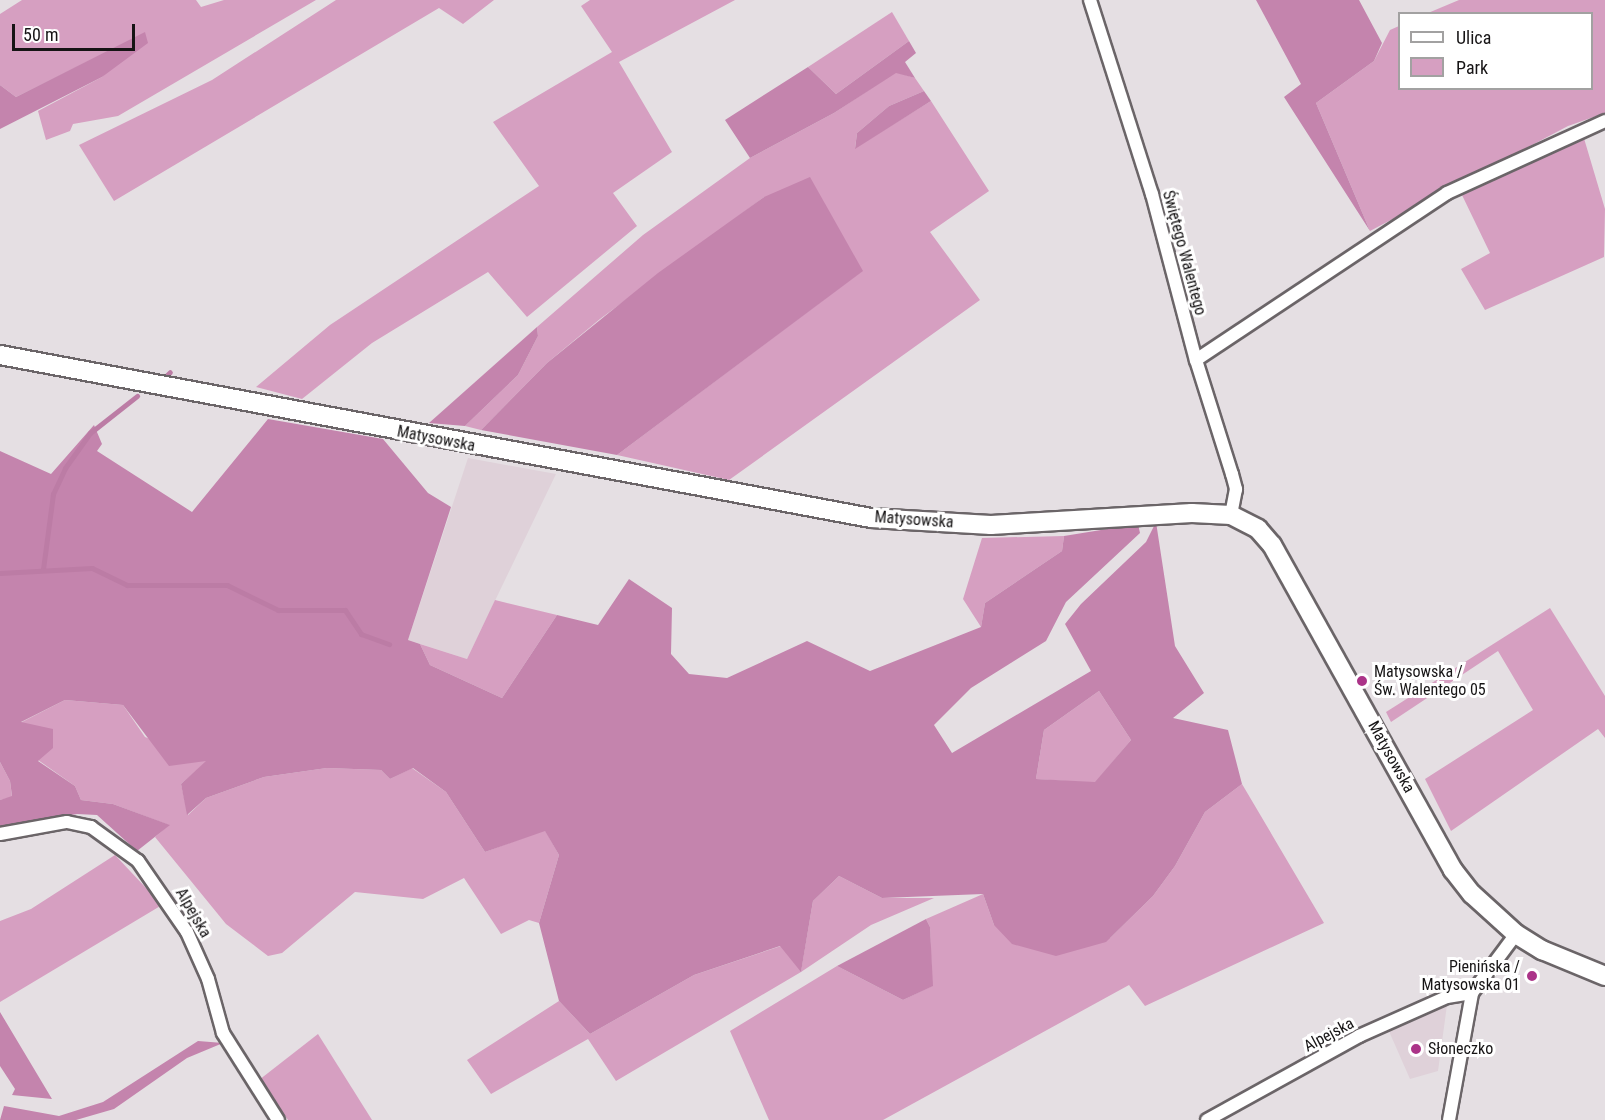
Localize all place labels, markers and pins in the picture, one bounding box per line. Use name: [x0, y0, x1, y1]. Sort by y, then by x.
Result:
place label: Matysowska / Św. Walentego 05: [1374, 662, 1486, 700]
marker: Matysowska / Św. Walentego 05: [1355, 674, 1369, 688]
place label: Pienińska / Matysowska 01: [1421, 957, 1520, 995]
marker: Pienińska / Matysowska 01: [1525, 969, 1539, 983]
place label: Słoneczko: [1428, 1039, 1493, 1059]
marker: Słoneczko: [1409, 1042, 1423, 1056]

